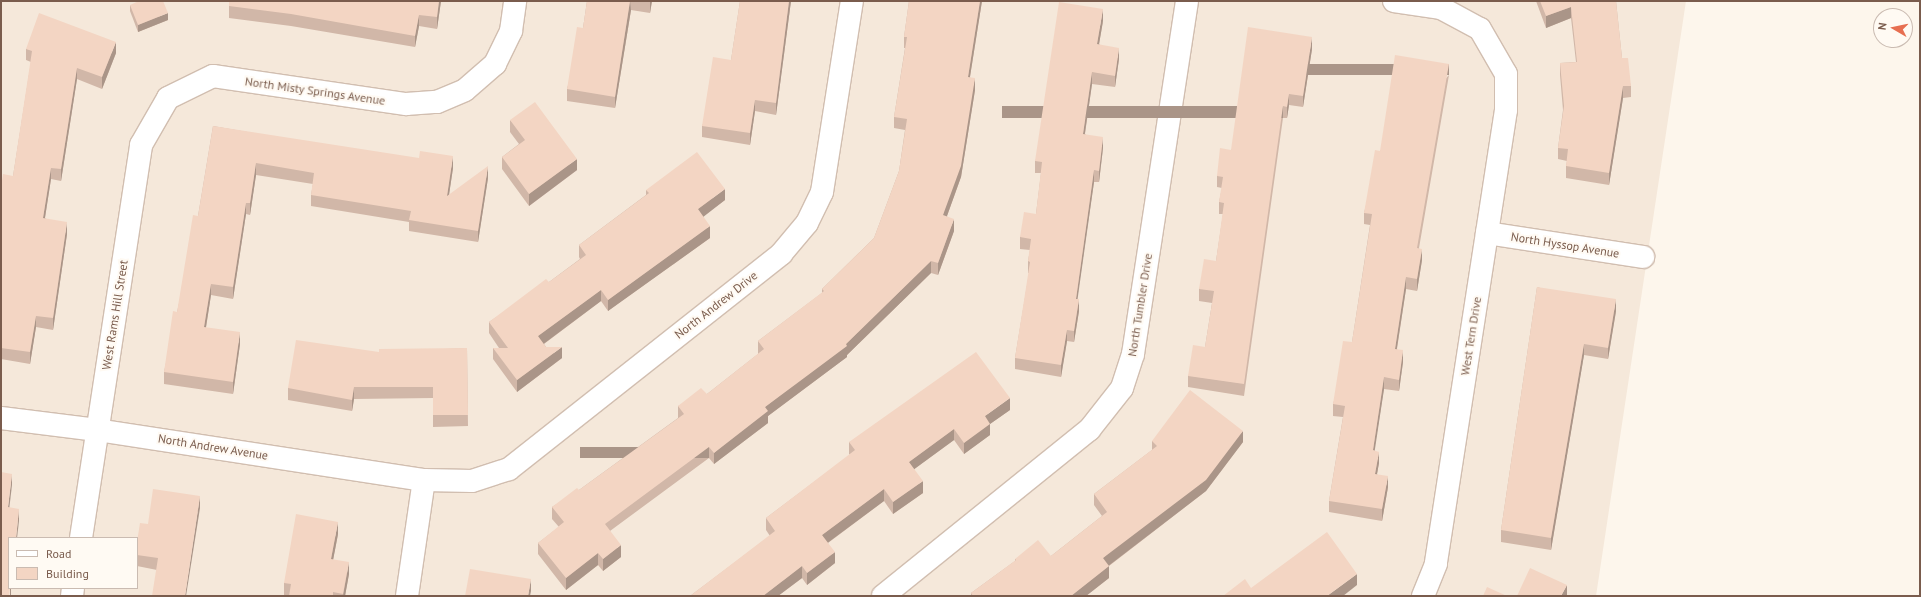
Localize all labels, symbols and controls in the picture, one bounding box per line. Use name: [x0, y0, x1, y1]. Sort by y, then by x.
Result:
north arrow: [1873, 8, 1913, 48]
text: N: [1875, 22, 1890, 31]
street label: North Misty Springs Avenue: [244, 74, 386, 108]
street label: North Hyssop Avenue: [1509, 229, 1621, 261]
street label: North Tumbler Drive: [1125, 252, 1155, 358]
street label: West Rams Hill Street: [99, 259, 131, 371]
street label: North Andrew Drive: [671, 268, 761, 342]
street label: West Tern Drive: [1458, 295, 1484, 377]
street label: North Andrew Avenue: [156, 431, 270, 463]
legend: [8, 537, 138, 589]
text: Road: [46, 546, 71, 561]
text: Building: [46, 566, 89, 581]

